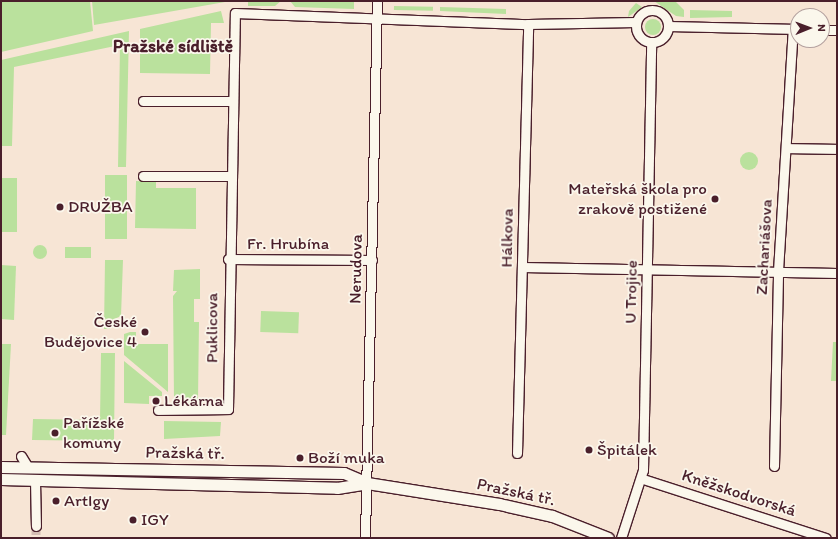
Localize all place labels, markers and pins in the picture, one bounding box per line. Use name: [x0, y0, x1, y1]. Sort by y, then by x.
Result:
place label: Mateřská škola pro zrakově postižené: [569, 179, 707, 219]
marker: Mateřská škola pro zrakově postižené: [710, 194, 720, 204]
place label: DRUŽBA: [68, 197, 133, 217]
marker: DRUŽBA: [55, 202, 65, 212]
place label: České Budějovice 4: [44, 312, 137, 352]
marker: České Budějovice 4: [140, 327, 150, 337]
place label: Lékárna: [164, 391, 223, 411]
marker: Lékárna: [151, 396, 161, 406]
place label: Pařížské komuny: [63, 413, 124, 453]
marker: Pařížské komuny: [50, 428, 60, 438]
place label: Špitálek: [597, 440, 657, 460]
marker: Špitálek: [584, 445, 594, 455]
place label: Boží muka: [308, 448, 384, 468]
marker: Boží muka: [295, 453, 305, 463]
place label: ArtIgy: [64, 491, 109, 511]
marker: ArtIgy: [51, 496, 61, 506]
place label: IGY: [141, 510, 169, 530]
marker: IGY: [128, 515, 138, 525]

